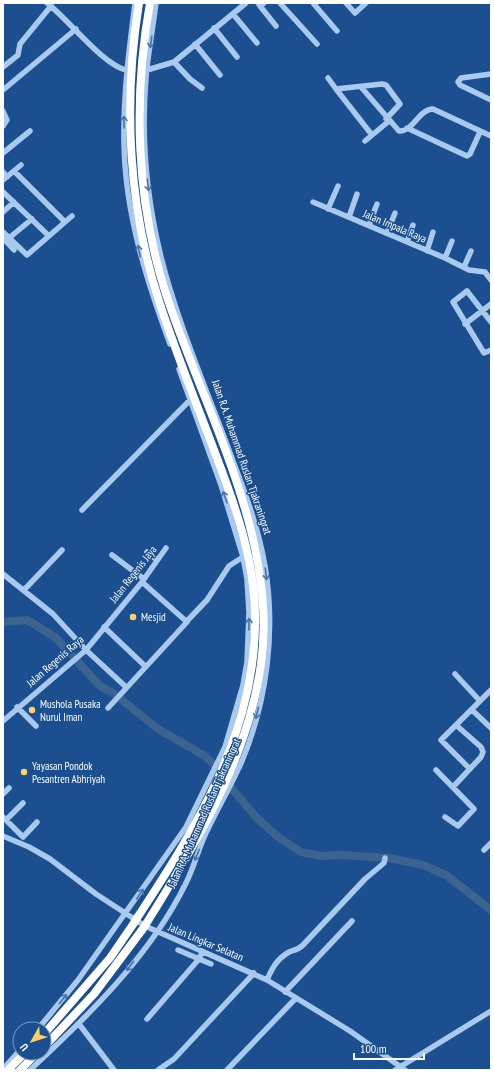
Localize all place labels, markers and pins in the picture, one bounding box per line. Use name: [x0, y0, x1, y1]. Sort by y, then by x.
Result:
place label: Mesjid: [141, 610, 166, 624]
marker: Mesjid: [128, 612, 138, 622]
place label: Mushola Pusaka Nurul Iman: [40, 697, 101, 724]
marker: Mushola Pusaka Nurul Iman: [27, 705, 37, 715]
place label: Yayasan Pondok Pesantren Abhriyah: [32, 759, 105, 786]
marker: Yayasan Pondok Pesantren Abhriyah: [19, 767, 29, 777]

